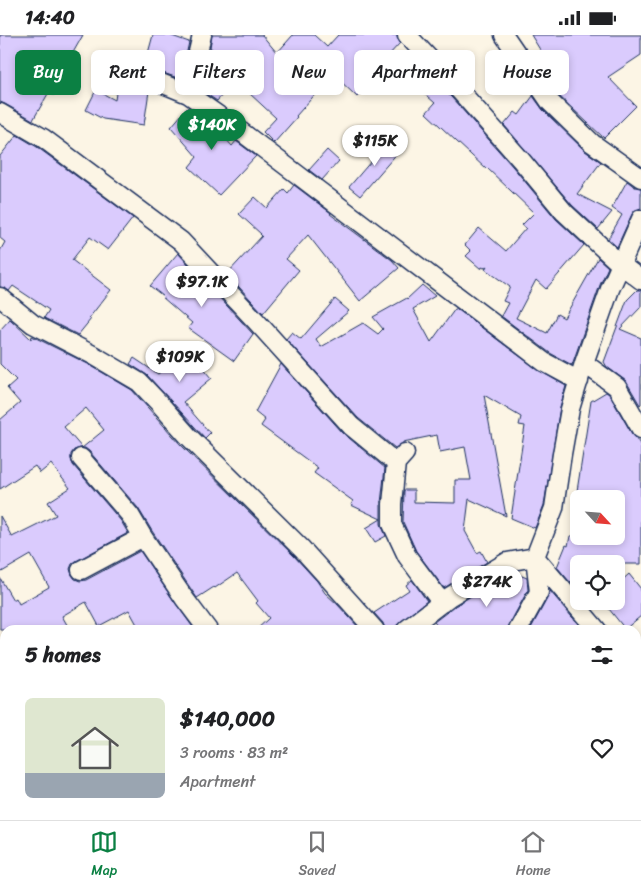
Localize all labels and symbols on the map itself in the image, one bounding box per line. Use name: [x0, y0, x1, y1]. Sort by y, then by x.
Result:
pin: $140K: [177, 109, 247, 151]
pin: $115K: [340, 125, 410, 167]
pin: $97.1K: [161, 265, 243, 308]
pin: $109K: [145, 341, 215, 383]
north arrow: [570, 490, 625, 545]
pin: $274K: [452, 565, 522, 608]

